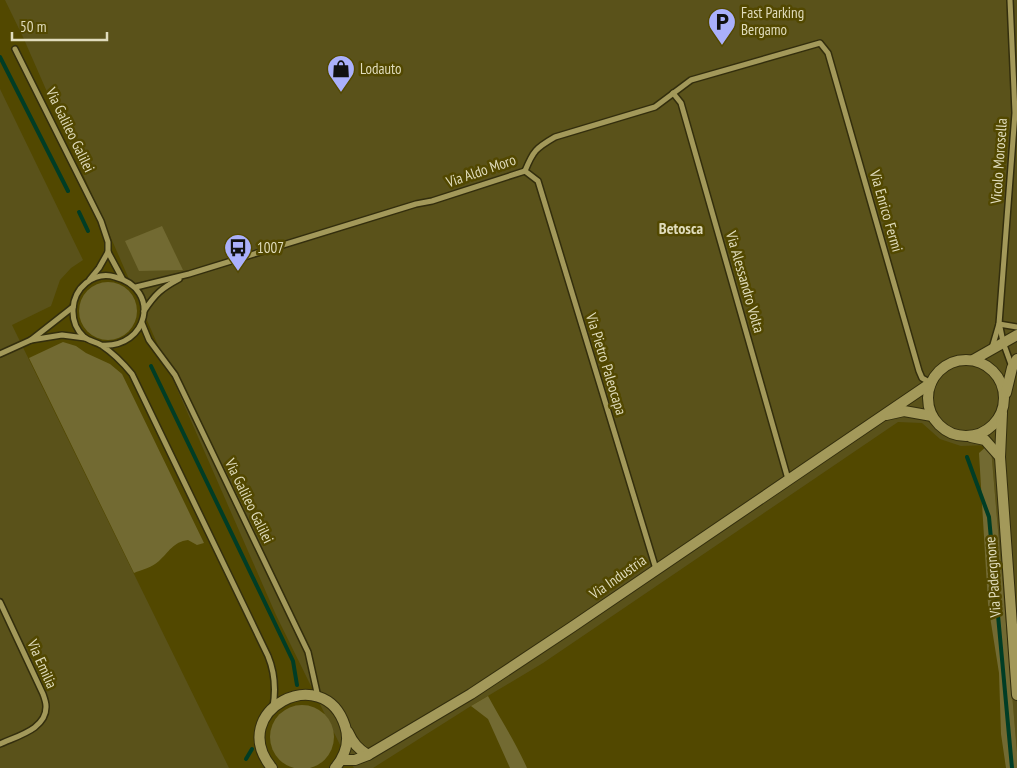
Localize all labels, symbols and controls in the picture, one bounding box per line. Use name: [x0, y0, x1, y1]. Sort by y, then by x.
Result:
place label: Fast Parking Bergamo: [741, 3, 804, 39]
parking icon: Fast Parking Bergamo: [707, 7, 737, 46]
scale bar: [12, 10, 108, 42]
text: 50 m: [20, 17, 46, 36]
shop icon: Lodauto: [326, 54, 356, 93]
place label: Lodauto: [360, 59, 402, 78]
street label: Via Galileo Galilei: [41, 83, 99, 175]
street label: Vicolo Morosella: [986, 118, 1011, 205]
street label: Via Aldo Moro: [443, 150, 518, 192]
street label: Via Enrico Fermi: [865, 167, 907, 254]
district label: Betosca: [659, 218, 704, 238]
street label: Via Alessandro Volta: [722, 228, 769, 335]
bus stop icon: 1007: [223, 233, 253, 272]
place label: 1007: [257, 238, 284, 257]
street label: Via Pietro Paleocapa: [582, 310, 631, 417]
street label: Via Galileo Galilei: [220, 454, 278, 546]
street label: Via Padergnone: [980, 536, 1005, 619]
street label: Via Industria: [585, 550, 650, 604]
street label: Via Emilia: [23, 635, 62, 691]

